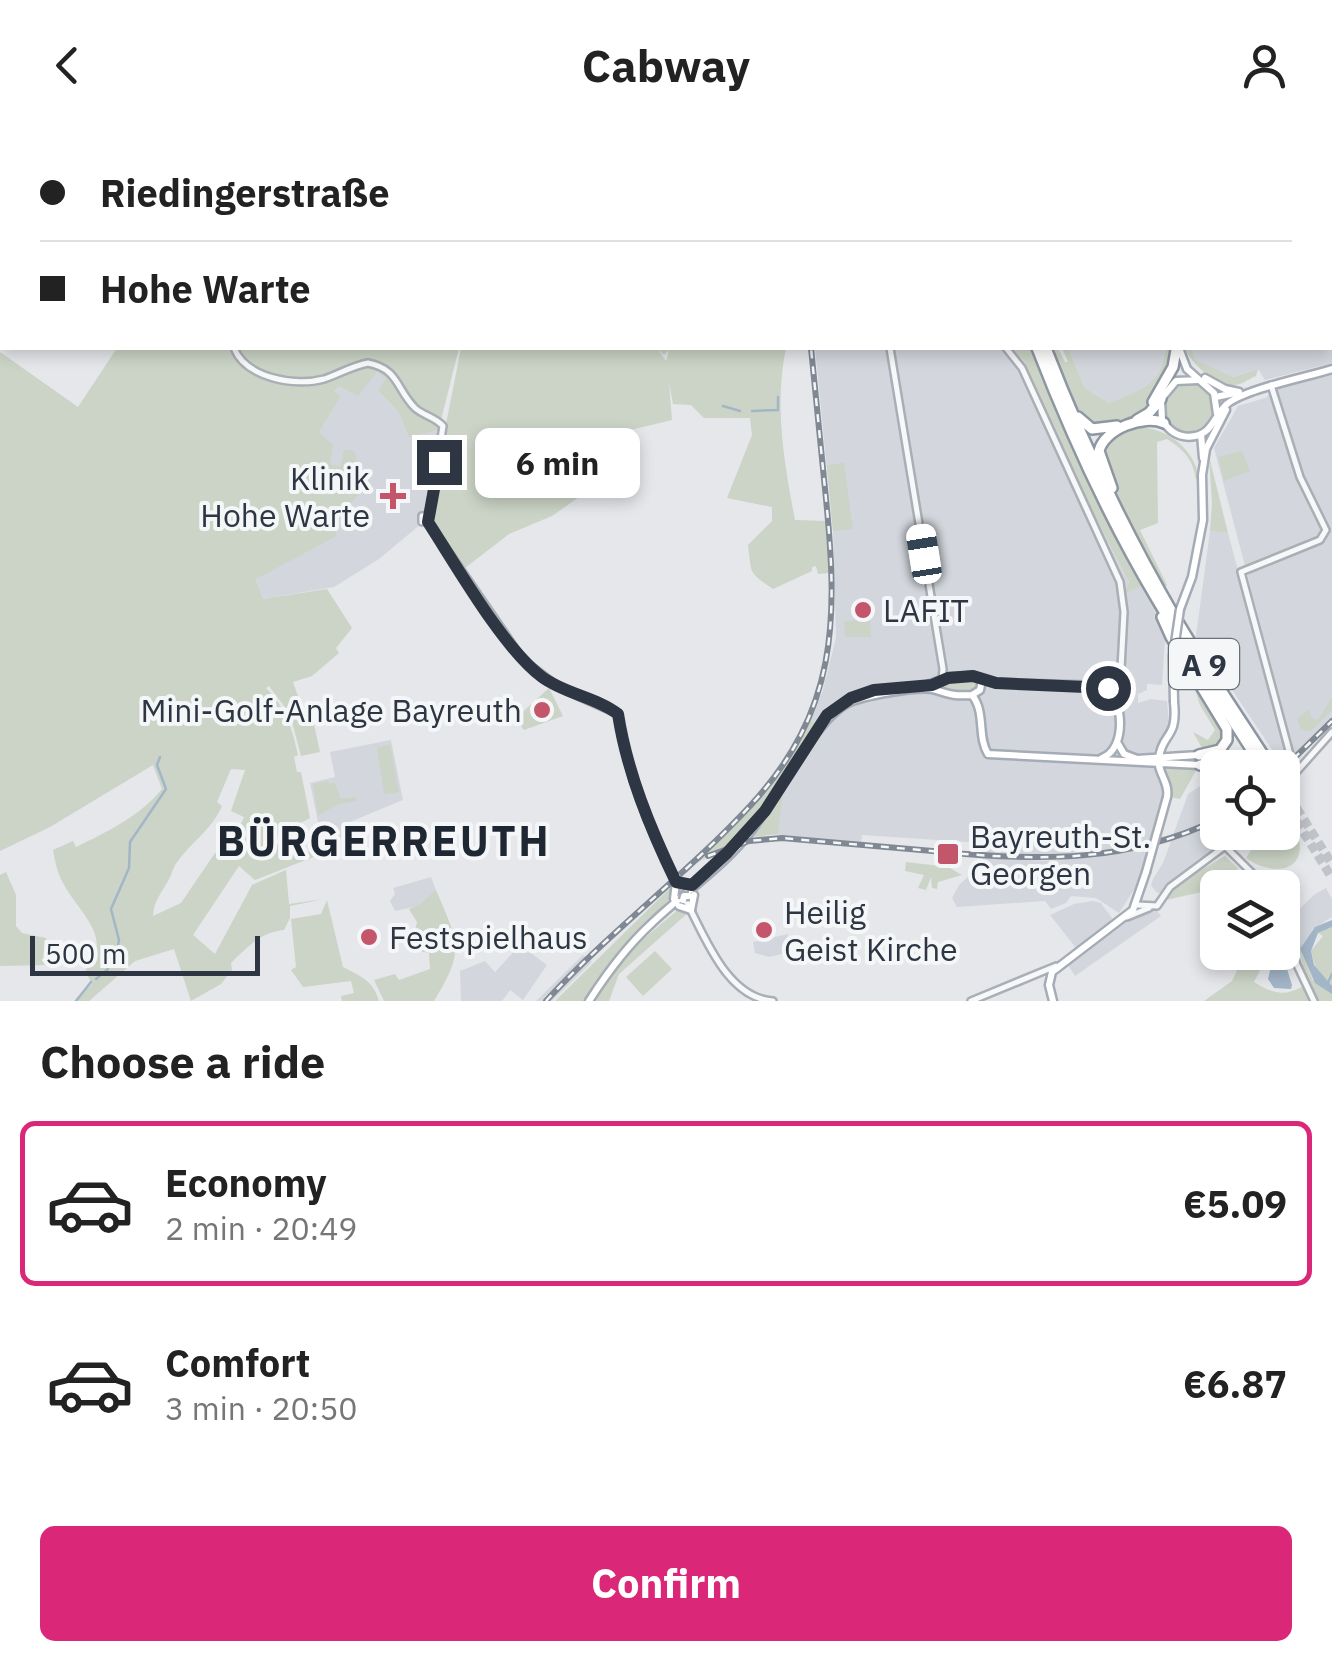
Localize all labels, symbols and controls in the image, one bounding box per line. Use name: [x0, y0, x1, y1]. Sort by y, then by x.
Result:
text: Cabway: [582, 36, 750, 94]
icon: back: [40, 38, 95, 93]
icon: person: [1237, 38, 1292, 93]
text: Riedingerstraße: [100, 168, 390, 217]
text: Hohe Warte: [100, 264, 311, 313]
callout: 6 min: [474, 427, 639, 497]
route end: [417, 440, 462, 485]
text: 6 min: [516, 442, 599, 484]
place label: Klinik Hohe Warte: [200, 457, 370, 536]
marker: Klinik Hohe Warte: [380, 483, 406, 509]
car: [904, 522, 944, 586]
place label: LAFIT: [883, 589, 969, 631]
marker: LAFIT: [852, 599, 874, 621]
road number: A 9: [1169, 639, 1239, 689]
route start: [1086, 666, 1131, 711]
place label: Mini-Golf-Anlage Bayreuth: [140, 689, 522, 731]
marker: Mini-Golf-Anlage Bayreuth: [531, 699, 553, 721]
map controls: [1200, 750, 1300, 970]
button: locate: [1200, 750, 1300, 850]
district label: BÜRGERREUTH: [217, 813, 551, 868]
place label: Bayreuth-St. Georgen: [970, 815, 1151, 894]
marker: Bayreuth-St. Georgen: [935, 841, 961, 867]
button: layers: [1200, 870, 1300, 970]
place label: Heilig Geist Kirche: [784, 891, 958, 970]
place label: Festspielhaus: [389, 916, 588, 958]
marker: Heilig Geist Kirche: [753, 919, 775, 941]
marker: Festspielhaus: [358, 926, 380, 948]
scale bar: [30, 931, 260, 976]
text: 500 m: [45, 935, 126, 972]
text: Choose a ride: [40, 1032, 325, 1090]
text: Economy: [165, 1158, 327, 1207]
icon: car: [45, 1159, 135, 1249]
text: €5.09: [1183, 1179, 1287, 1228]
text: 2 min · 20:49: [165, 1207, 358, 1249]
text: Comfort: [165, 1338, 310, 1387]
icon: car: [45, 1339, 135, 1429]
text: €6.87: [1183, 1359, 1287, 1408]
text: 3 min · 20:50: [165, 1387, 358, 1429]
button: Confirm: [40, 1526, 1292, 1641]

